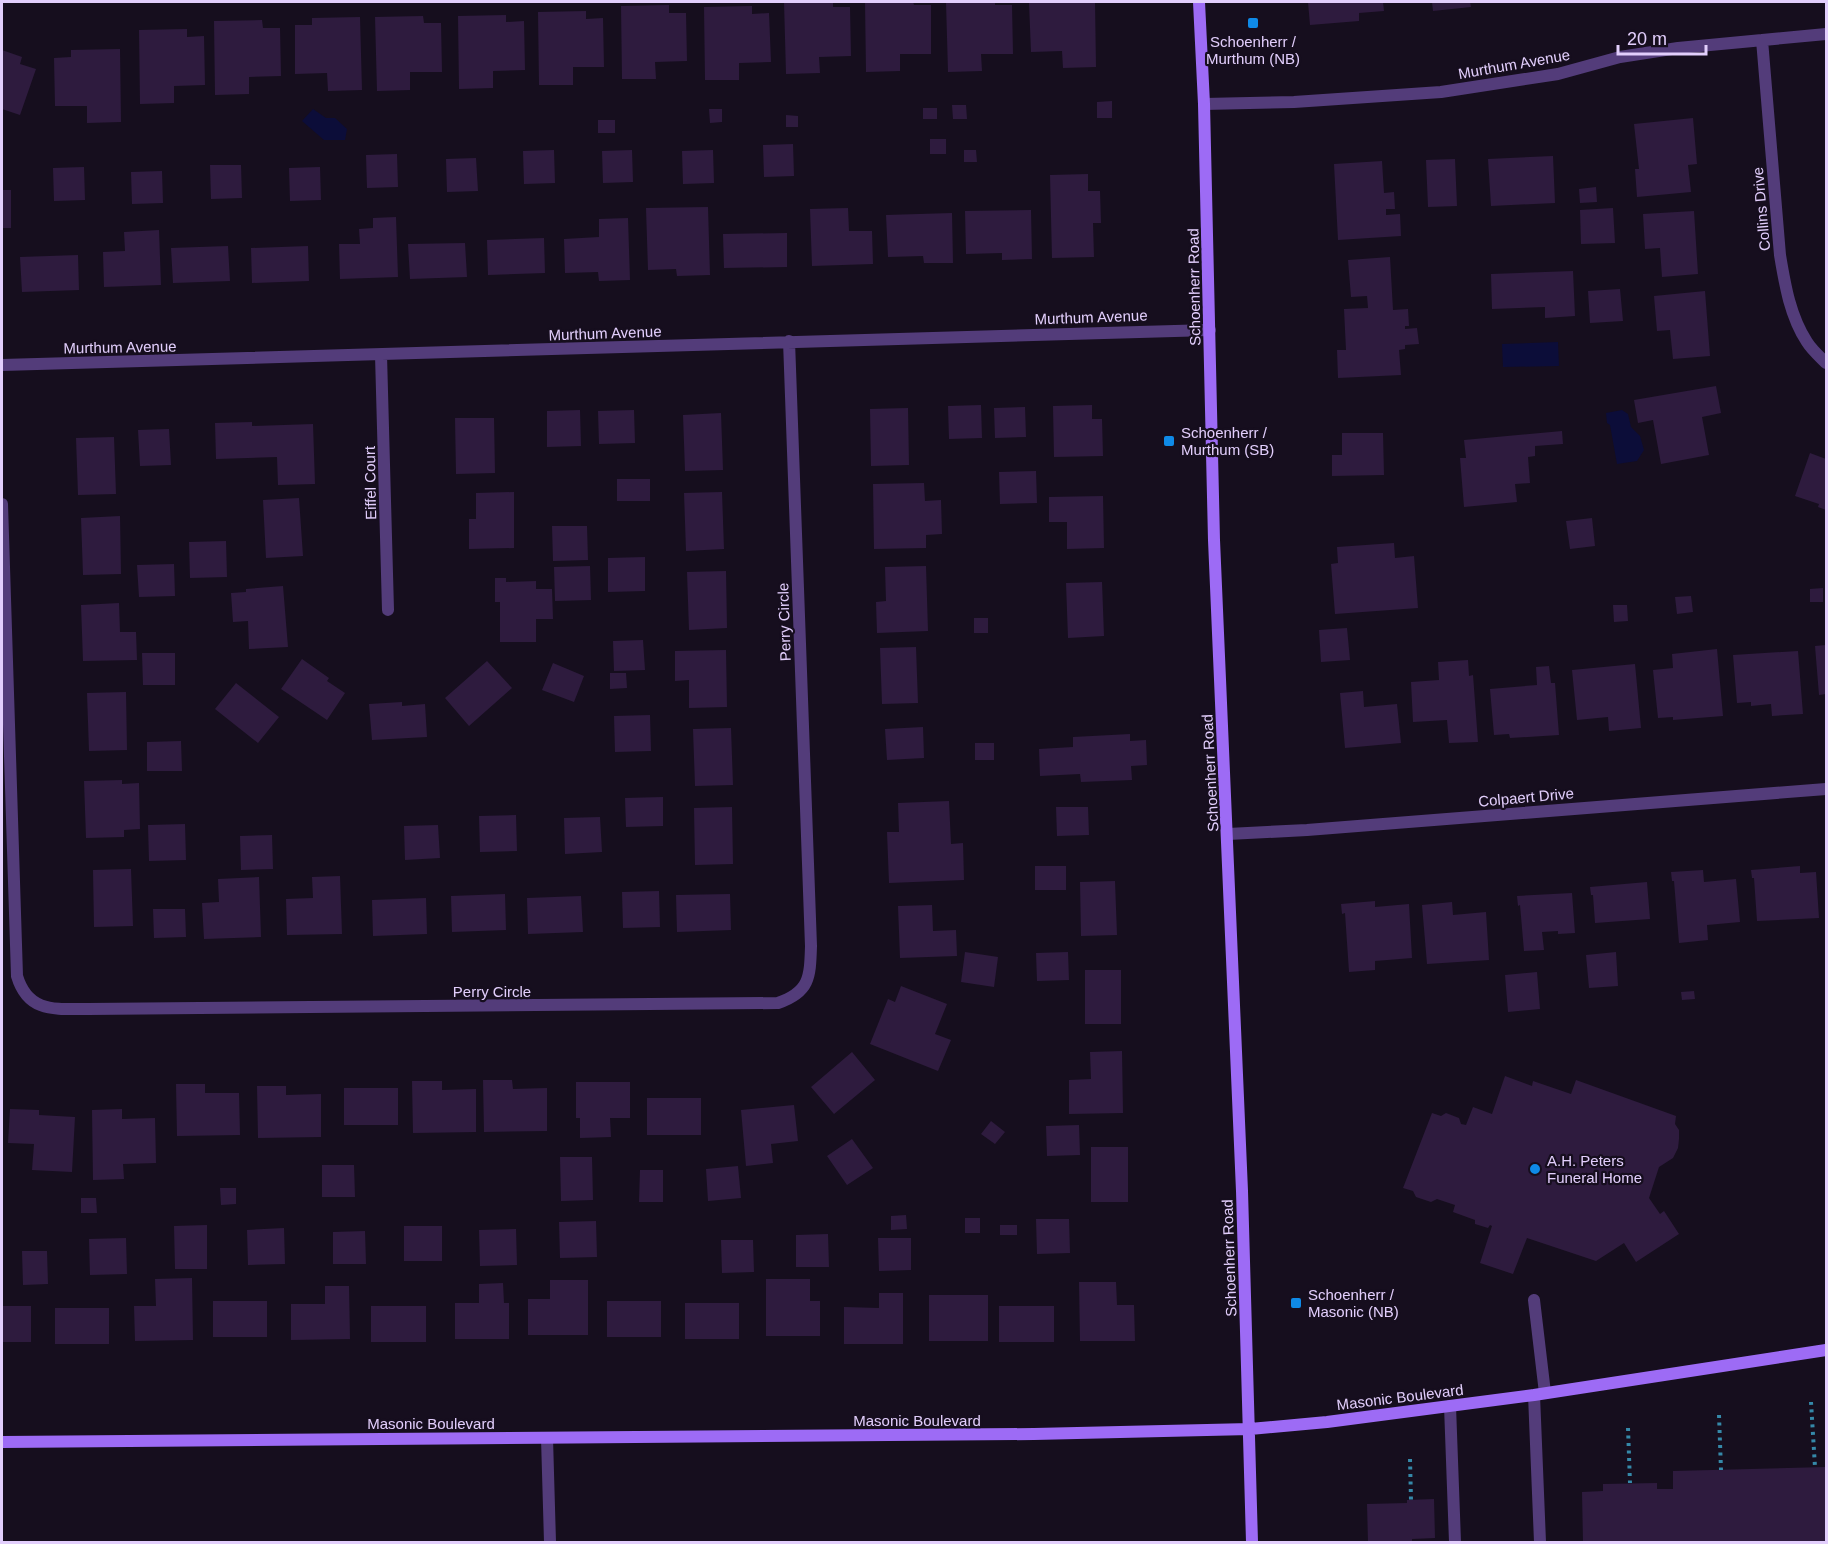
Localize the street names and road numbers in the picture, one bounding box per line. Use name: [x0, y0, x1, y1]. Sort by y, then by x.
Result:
street label: Murthum Avenue: [1457, 46, 1571, 82]
street label: Collins Drive: [1749, 166, 1773, 252]
street label: Schoenherr Road: [1184, 228, 1204, 346]
street label: Murthum Avenue: [1034, 307, 1148, 327]
street label: Murthum Avenue: [548, 323, 662, 343]
street label: Murthum Avenue: [63, 338, 177, 356]
street label: Eiffel Court: [361, 445, 379, 520]
street label: Perry Circle: [774, 583, 794, 661]
street label: Schoenherr Road: [1198, 714, 1222, 832]
street label: Colpaert Drive: [1478, 784, 1574, 810]
street label: Perry Circle: [453, 983, 531, 1000]
street label: Schoenherr Road: [1218, 1199, 1240, 1317]
street label: Masonic Boulevard: [1336, 1381, 1464, 1413]
street label: Masonic Boulevard: [853, 1412, 981, 1429]
street label: Masonic Boulevard: [367, 1415, 495, 1432]

